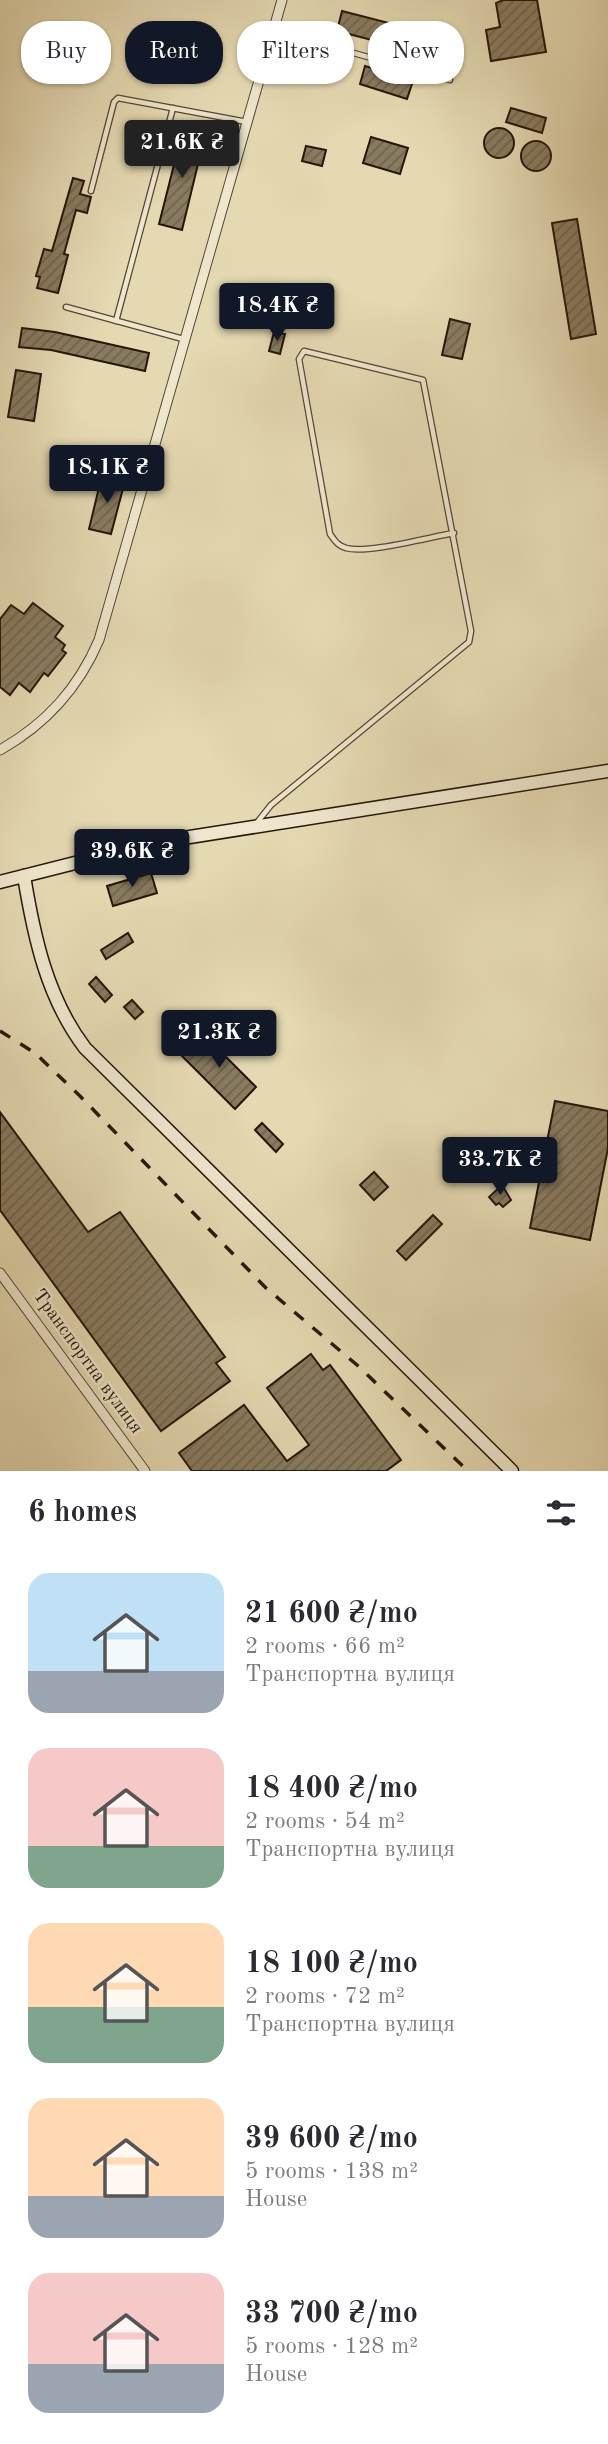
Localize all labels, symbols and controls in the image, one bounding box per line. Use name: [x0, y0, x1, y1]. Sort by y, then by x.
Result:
chip: Buy: [21, 21, 111, 84]
chip: Rent: [125, 21, 223, 84]
chip: Filters: [237, 21, 354, 84]
chip: New: [368, 21, 464, 84]
pin: 21.6K ₴: [117, 120, 247, 180]
text: 21.6K ₴: [140, 131, 224, 154]
pin: 18.4K ₴: [212, 284, 342, 343]
text: 18.4K ₴: [235, 294, 319, 317]
pin: 18.1K ₴: [42, 446, 172, 505]
text: 18.1K ₴: [65, 456, 149, 479]
pin: 39.6K ₴: [67, 830, 197, 889]
text: 39.6K ₴: [90, 840, 174, 863]
pin: 21.3K ₴: [154, 1010, 284, 1070]
text: 21.3K ₴: [177, 1021, 261, 1044]
pin: 33.7K ₴: [435, 1138, 565, 1197]
text: 33.7K ₴: [458, 1148, 542, 1171]
street label: Транспортна вулиця: [28, 1286, 146, 1438]
icon: filters: [542, 1494, 580, 1532]
text: 6 homes: [28, 1498, 137, 1528]
text: 21 600 ₴/mo: [245, 1599, 418, 1629]
icon: home: [84, 1601, 168, 1685]
text: 2 rooms · 66 m²: [245, 1635, 405, 1658]
text: Транспортна вулиця: [245, 1663, 455, 1686]
text: 18 400 ₴/mo: [245, 1774, 418, 1804]
icon: home: [84, 1776, 168, 1860]
text: 2 rooms · 54 m²: [245, 1810, 405, 1833]
text: Транспортна вулиця: [245, 1838, 455, 1861]
text: 18 100 ₴/mo: [245, 1949, 418, 1979]
icon: home: [84, 1951, 168, 2035]
text: 2 rooms · 72 m²: [245, 1985, 405, 2008]
text: Транспортна вулиця: [245, 2013, 455, 2036]
text: 39 600 ₴/mo: [245, 2124, 418, 2154]
icon: home: [84, 2126, 168, 2210]
text: 5 rooms · 138 m²: [245, 2160, 418, 2183]
text: House: [245, 2188, 307, 2211]
text: 33 700 ₴/mo: [245, 2299, 418, 2329]
icon: home: [84, 2301, 168, 2385]
text: 5 rooms · 128 m²: [245, 2335, 418, 2358]
text: House: [245, 2363, 307, 2386]

